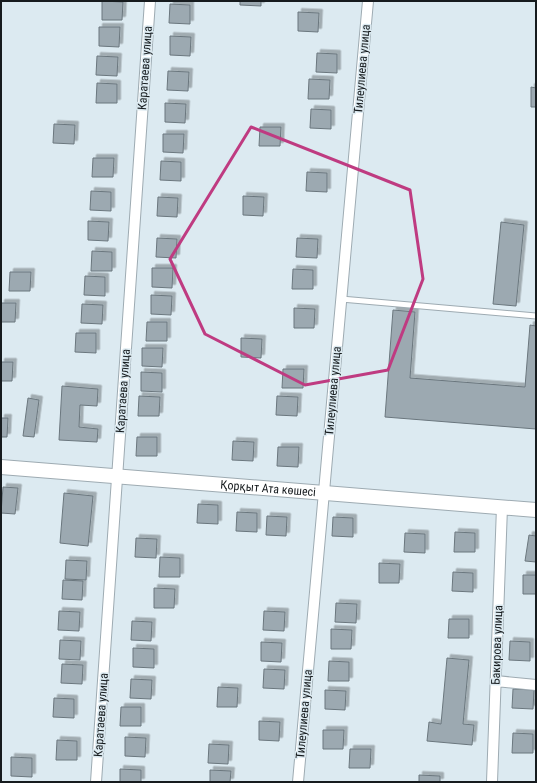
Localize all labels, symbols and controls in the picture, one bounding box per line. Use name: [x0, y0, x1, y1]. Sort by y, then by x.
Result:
street label: Тилеулиева улица: [351, 24, 373, 114]
street label: Каратаева улица: [135, 25, 155, 110]
street label: Тилеулиева улица: [322, 346, 344, 436]
street label: Каратаева улица: [113, 348, 133, 433]
street label: Қорқыт Ата көшесі: [220, 478, 316, 499]
street label: Бакирова улица: [489, 605, 505, 685]
street label: Тилеулиева улица: [293, 669, 315, 759]
street label: Каратаева улица: [91, 672, 111, 757]

